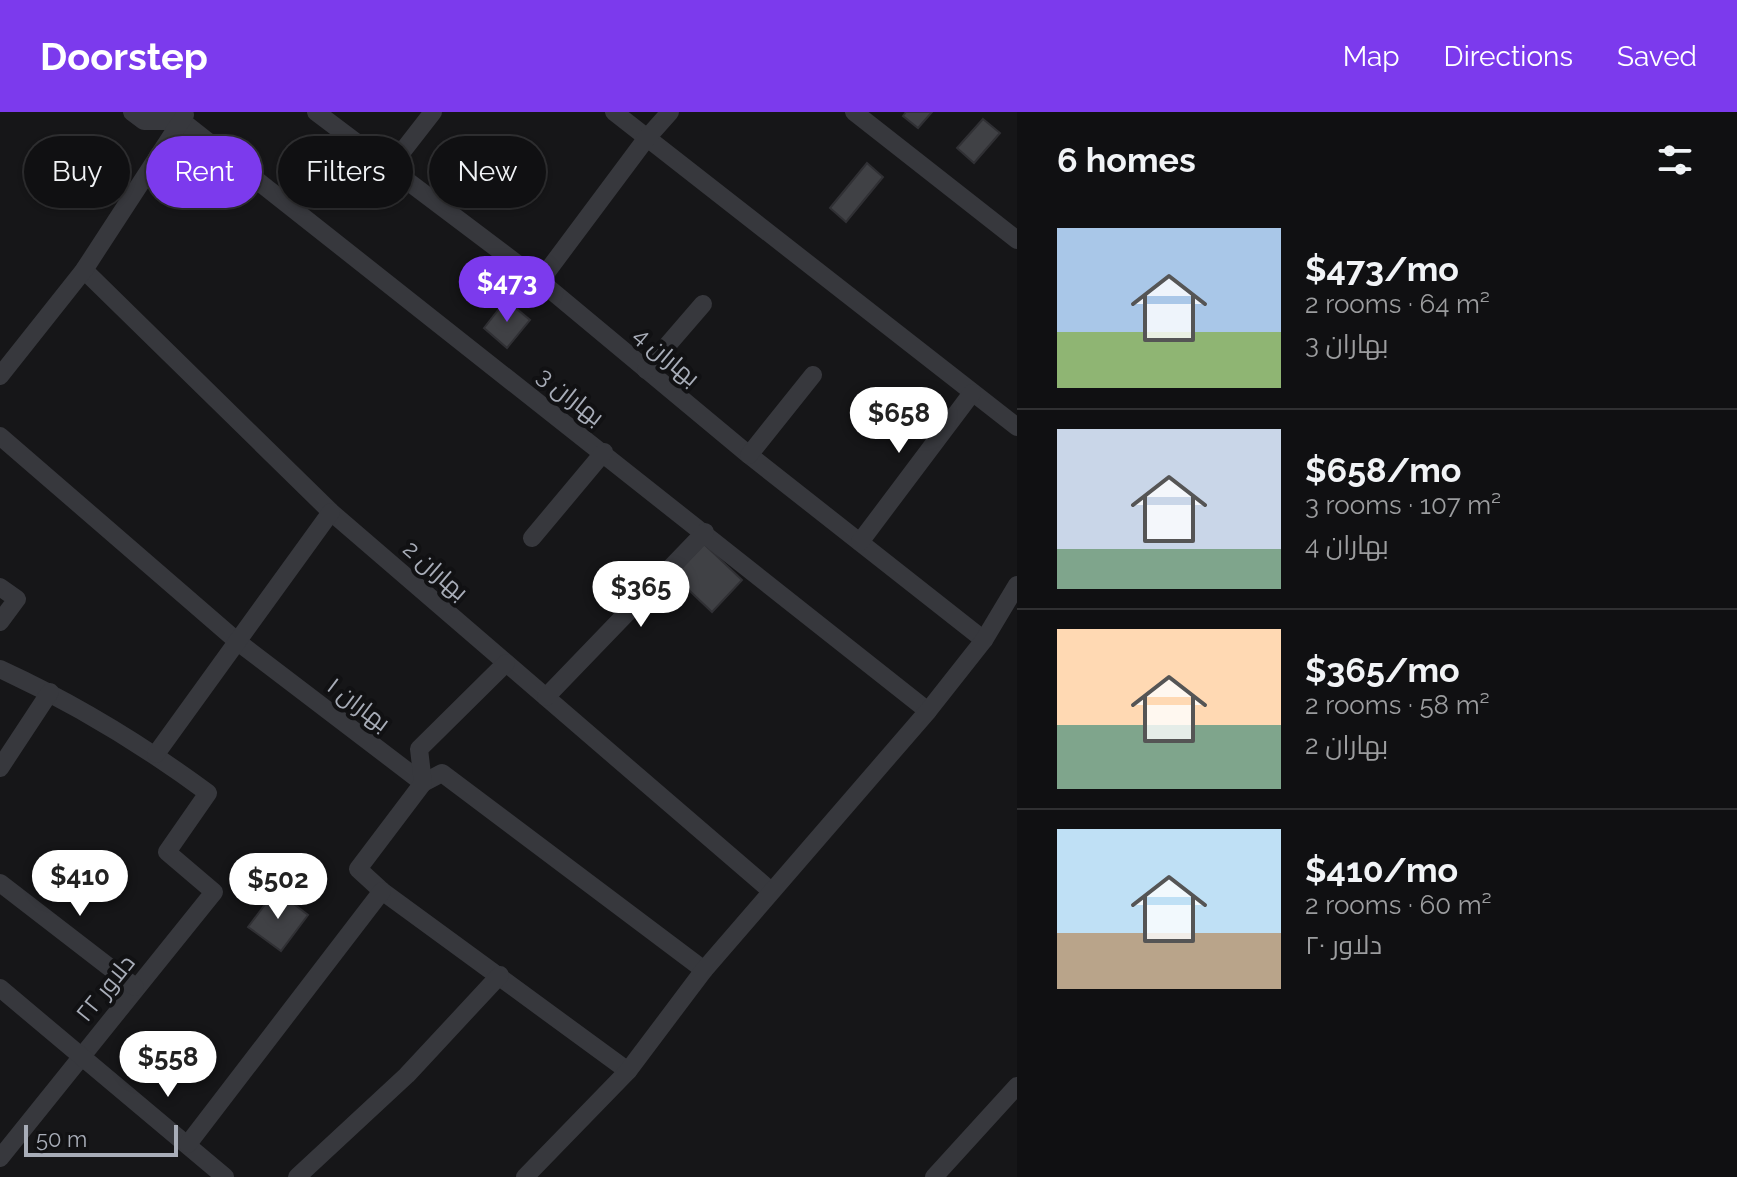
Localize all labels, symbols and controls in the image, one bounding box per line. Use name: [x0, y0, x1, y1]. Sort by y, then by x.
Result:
text: Doorstep: [40, 34, 208, 79]
text: Map: [1343, 40, 1400, 73]
text: Directions: [1444, 40, 1573, 73]
text: Saved: [1617, 40, 1697, 73]
chip: Buy: [24, 136, 130, 208]
chip: Rent: [146, 136, 262, 208]
chip: Filters: [278, 136, 413, 208]
chip: New: [429, 136, 546, 208]
icon: filters: [1653, 138, 1697, 182]
text: 6 homes: [1057, 140, 1196, 180]
text: $473/mo: [1305, 249, 1459, 289]
pin: $473: [460, 256, 554, 324]
icon: home: [1121, 260, 1217, 356]
text: $473: [477, 267, 537, 297]
text: 2 rooms · 64 m²: [1305, 289, 1490, 319]
street label: بهاران 4: [628, 320, 706, 392]
text: بهاران 3: [1305, 329, 1388, 359]
street label: بهاران 3: [532, 361, 610, 431]
pin: $658: [852, 387, 946, 455]
text: $658: [868, 398, 930, 428]
text: $658/mo: [1305, 450, 1461, 490]
icon: home: [1121, 461, 1217, 557]
text: 3 rooms · 107 m²: [1305, 490, 1501, 520]
text: بهاران 4: [1305, 530, 1389, 560]
street label: بهاران 2: [398, 534, 474, 606]
pin: $365: [594, 561, 688, 629]
text: $365: [610, 572, 672, 602]
text: $365/mo: [1305, 650, 1460, 690]
icon: home: [1121, 661, 1217, 757]
street label: بهاران ۱: [322, 671, 396, 737]
text: 2 rooms · 58 m²: [1305, 690, 1490, 720]
text: بهاران 2: [1305, 730, 1388, 760]
pin: $410: [33, 850, 127, 918]
text: $410/mo: [1305, 850, 1458, 890]
pin: $502: [231, 853, 325, 921]
text: $410: [50, 861, 110, 891]
icon: home: [1121, 861, 1217, 957]
text: $502: [247, 864, 309, 894]
text: 2 rooms · 60 m²: [1305, 890, 1492, 920]
text: دلاور ۲۰: [1305, 930, 1382, 960]
street label: دلاور ۲۲: [69, 949, 141, 1027]
pin: $558: [121, 1031, 215, 1099]
text: $558: [138, 1042, 199, 1072]
scale bar: [24, 1121, 178, 1157]
text: 50 m: [36, 1126, 87, 1152]

